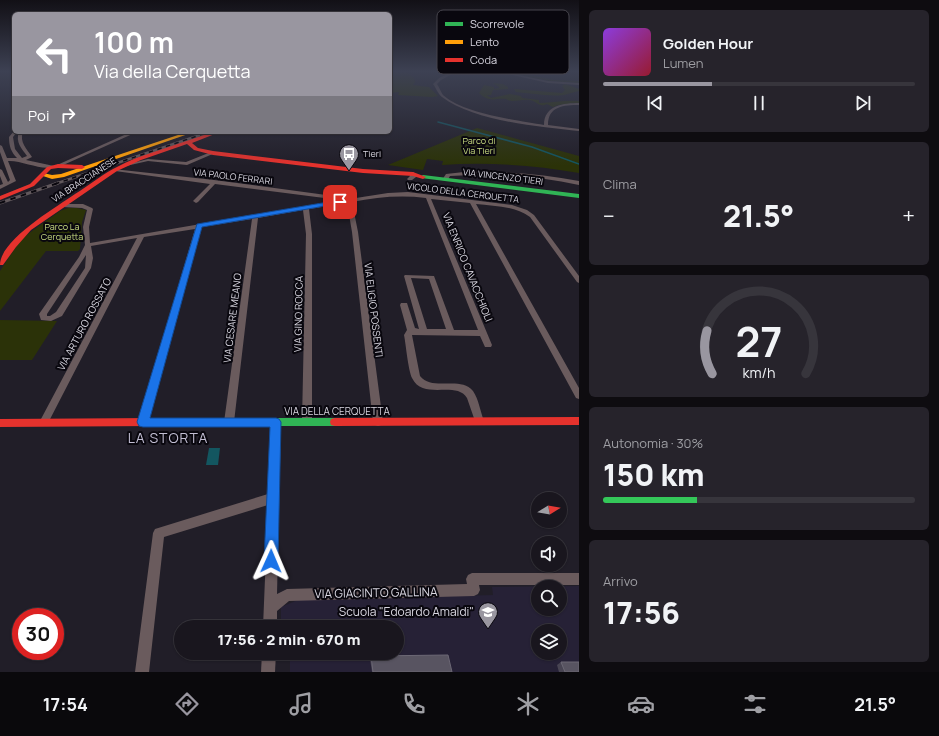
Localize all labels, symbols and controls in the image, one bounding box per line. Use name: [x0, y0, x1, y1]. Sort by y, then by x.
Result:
legend: [437, 10, 569, 74]
text: Scorrevole: [470, 16, 525, 31]
text: 100 m: [94, 23, 174, 61]
icon: left: [28, 28, 80, 80]
text: Golden Hour: [663, 33, 753, 54]
text: Lento: [470, 34, 500, 49]
text: Coda: [470, 52, 497, 67]
text: Lumen: [663, 54, 703, 72]
text: Via della Cerquetta: [94, 59, 251, 83]
icon: previous: [644, 92, 666, 114]
icon: pause: [748, 92, 770, 114]
icon: next: [852, 92, 874, 114]
icon: right: [57, 104, 79, 126]
text: Poi: [28, 105, 49, 126]
park label: Parco di Via Tieri: [463, 134, 495, 157]
bus stop icon: Tieri: [338, 143, 360, 171]
place label: Tieri: [363, 147, 381, 160]
street label: VIA BRACCIANESE: [49, 154, 118, 205]
street label: VIA PAOLO FERRARI: [193, 165, 273, 188]
street label: VIA VINCENZO TIERI: [462, 165, 544, 188]
text: Clima: [603, 175, 637, 193]
street label: VICOLO DELLA CERQUETTA: [406, 179, 520, 206]
pin: [323, 185, 357, 219]
icon: arrive: [329, 191, 351, 213]
text: 21.5°: [723, 195, 794, 236]
text: −: [603, 201, 615, 231]
text: +: [902, 201, 915, 231]
street label: VIA ENRICO CAVACCHIOLI: [440, 210, 496, 324]
park label: Parco La Cerquetta: [41, 220, 83, 243]
street label: VIA ELIGIO POSSENTI: [361, 262, 387, 358]
street label: VIA CESARE MEANO: [220, 272, 244, 364]
street label: VIA ARTURO ROSSATO: [54, 275, 114, 373]
street label: VIA GINO ROCCA: [290, 275, 306, 352]
text: 27: [736, 313, 782, 369]
text: km/h: [742, 363, 776, 382]
street label: VIA DELLA CERQUETTA: [284, 404, 390, 418]
district label: LA STORTA: [128, 428, 208, 447]
text: Autonomia · 30%: [603, 434, 703, 452]
text: 150 km: [603, 454, 705, 495]
north arrow: [531, 492, 567, 528]
map controls: [531, 492, 567, 660]
button: sound: [531, 536, 567, 572]
position arrow: [250, 540, 292, 582]
text: Arrivo: [603, 572, 638, 590]
button: search: [531, 580, 567, 616]
street label: VIA GIACINTO GALLINA: [314, 583, 438, 602]
text: 17:56: [603, 592, 680, 633]
school or university icon: Scuola "Edoardo Amaldi": [477, 601, 499, 629]
place label: Scuola "Edoardo Amaldi": [339, 603, 474, 620]
speed limit sign: 30: [12, 608, 64, 660]
button: layers: [531, 624, 567, 660]
text: 17:56 · 2 min · 670 m: [217, 629, 361, 650]
icon: directions: [173, 690, 201, 718]
icon: music: [287, 690, 315, 718]
icon: phone: [400, 690, 428, 718]
icon: climate: [514, 690, 542, 718]
icon: car: [627, 690, 655, 718]
icon: filters: [741, 690, 769, 718]
text: 17:54: [43, 692, 88, 716]
text: 21.5°: [854, 692, 896, 716]

